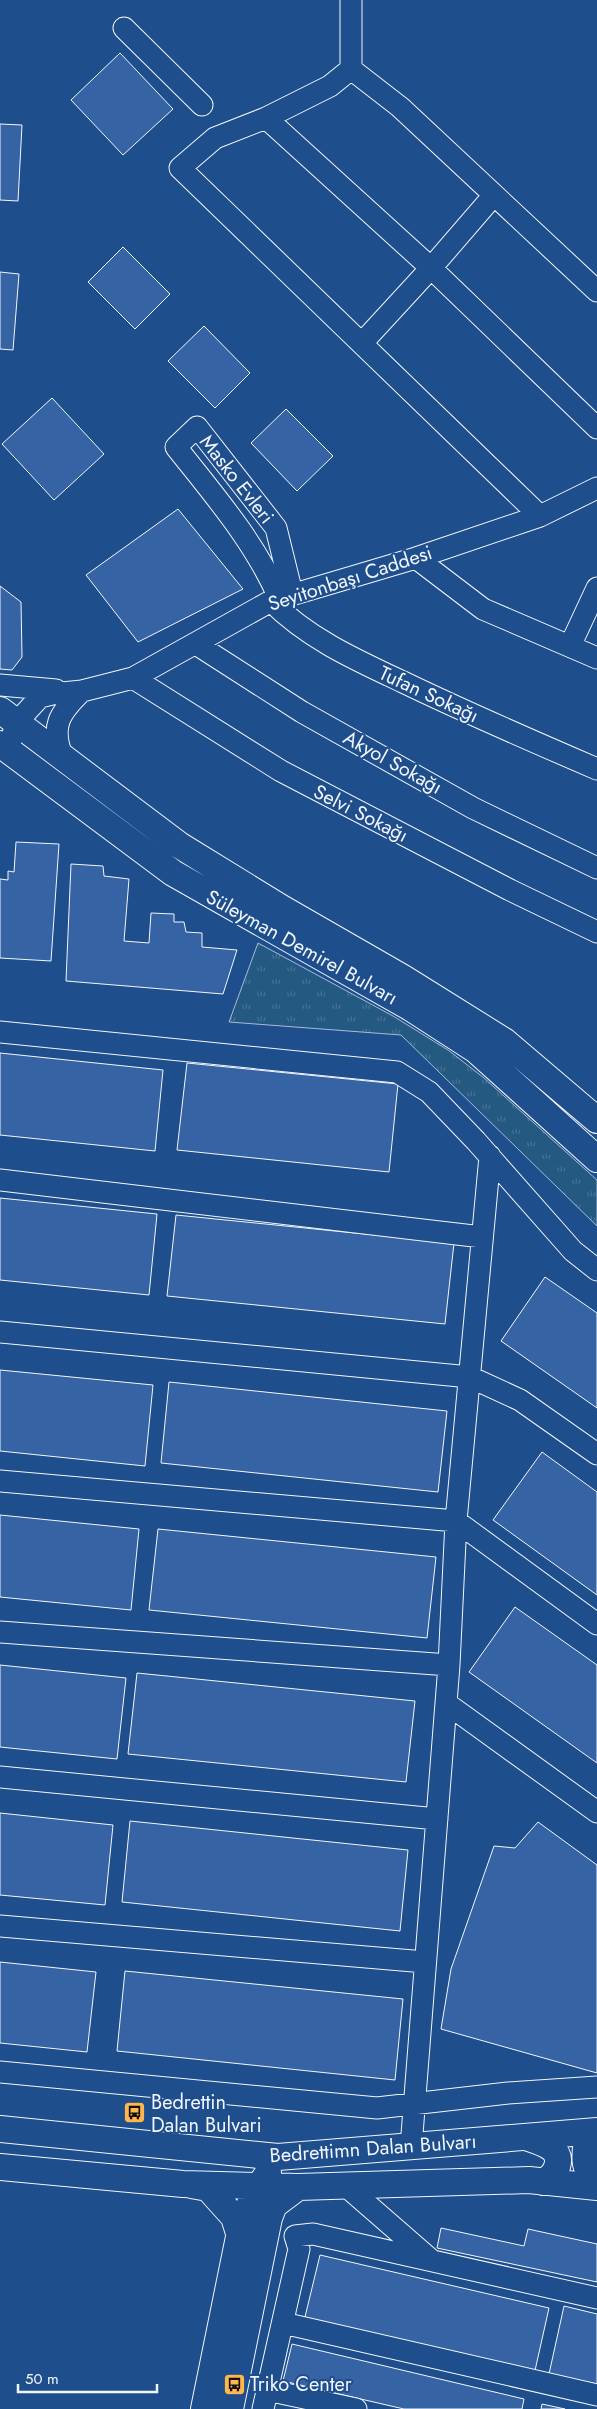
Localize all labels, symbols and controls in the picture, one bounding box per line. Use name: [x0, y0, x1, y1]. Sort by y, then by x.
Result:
street label: Masko Evleri: [193, 429, 281, 530]
street label: Seyitonbaşı Caddesi: [264, 538, 436, 619]
street label: Tufan Sokağı: [374, 659, 483, 730]
street label: Akyol Sokağı: [338, 723, 448, 802]
street label: Selvi Sokağı: [308, 777, 413, 850]
street label: Süleyman Demirel Bulvarı: [200, 883, 403, 1012]
place label: Bedrettin Dalan Bulvari: [151, 2088, 262, 2140]
bus stop icon: Bedrettin Dalan Bulvari: [123, 2101, 147, 2125]
street label: Bedrettimn Dalan Bulvarı: [269, 2127, 477, 2170]
scale bar: [18, 2362, 156, 2394]
text: 50 m: [25, 2368, 59, 2390]
place label: Triko Center: [250, 2370, 352, 2399]
bus stop icon: Triko Center: [222, 2372, 246, 2396]

